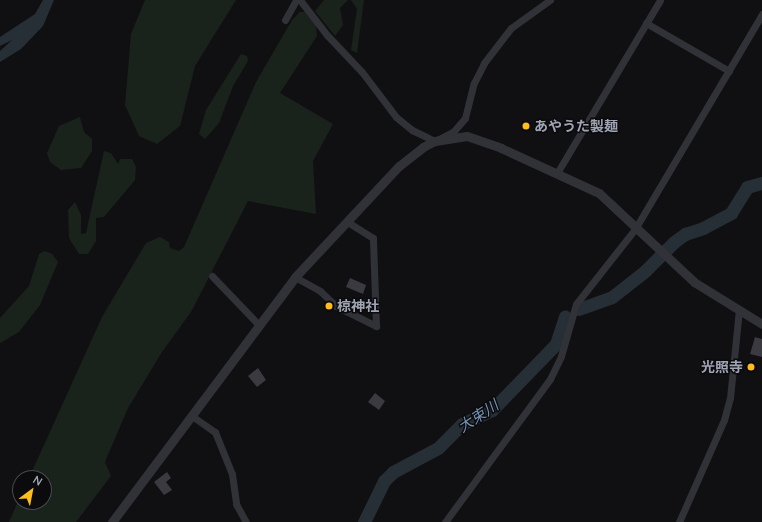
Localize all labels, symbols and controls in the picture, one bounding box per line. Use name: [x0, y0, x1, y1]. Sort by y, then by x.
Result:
place label: あやうた製麺: [534, 118, 618, 134]
marker: あやうた製麺: [521, 121, 531, 131]
place label: 椋神社: [337, 298, 379, 314]
marker: 椋神社: [324, 301, 334, 311]
place label: 光照寺: [701, 359, 743, 375]
marker: 光照寺: [746, 362, 756, 372]
water label: 大束川: [454, 396, 502, 436]
north arrow: [12, 470, 52, 510]
text: N: [31, 472, 45, 488]

